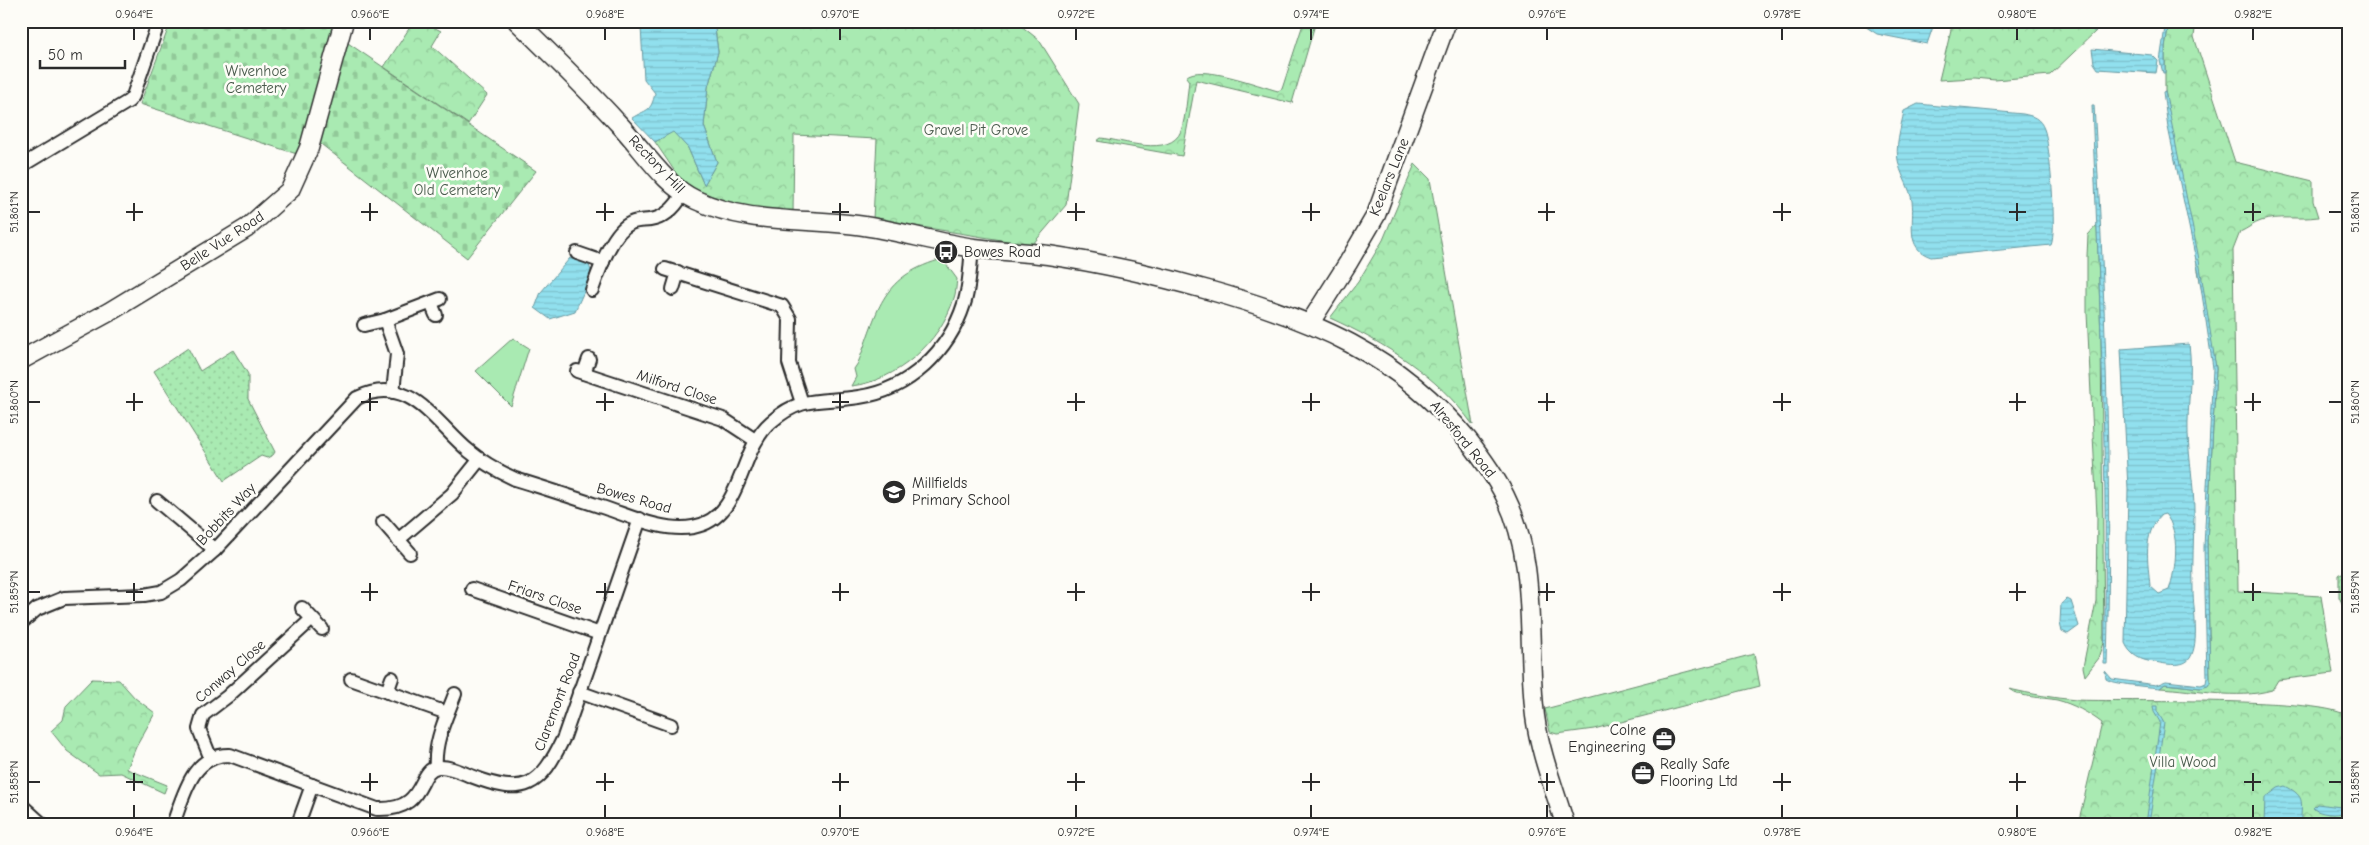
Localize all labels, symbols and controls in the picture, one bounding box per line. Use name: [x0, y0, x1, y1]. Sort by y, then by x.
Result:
text: 0.964°E: [115, 7, 153, 21]
text: 0.966°E: [351, 7, 389, 21]
text: 0.968°E: [586, 7, 624, 21]
text: 0.970°E: [821, 7, 859, 21]
text: 0.972°E: [1057, 7, 1095, 21]
text: 0.974°E: [1293, 7, 1329, 21]
text: 0.976°E: [1528, 7, 1566, 21]
text: 0.978°E: [1763, 7, 1801, 21]
text: 0.980°E: [1997, 7, 2037, 21]
text: 0.982°E: [2234, 7, 2272, 21]
scale bar: [40, 38, 125, 70]
text: 50 m: [48, 46, 83, 64]
park label: Wivenhoe Cemetery: [225, 62, 287, 97]
park label: Gravel Pit Grove: [924, 121, 1029, 139]
street label: Rectory Hill: [625, 131, 689, 197]
street label: Keelars Lane: [1365, 135, 1413, 219]
park label: Wivenhoe Old Cemetery: [414, 164, 501, 199]
text: 51.861°N: [7, 191, 21, 233]
text: 51.861°N: [2348, 191, 2362, 233]
street label: Belle Vue Road: [177, 207, 267, 275]
bus stop icon: Bowes Road: [933, 239, 959, 265]
place label: Bowes Road: [964, 243, 1041, 261]
street label: Milford Close: [634, 366, 720, 409]
text: 51.860°N: [7, 380, 21, 424]
text: 51.860°N: [2348, 380, 2362, 424]
street label: Alresford Road: [1426, 397, 1500, 481]
place label: Millfields Primary School: [912, 474, 1010, 509]
street label: Bobbits Way: [193, 479, 260, 549]
street label: Bowes Road: [595, 479, 673, 517]
school or university icon: Millfields Primary School: [881, 479, 907, 505]
text: 51.859°N: [7, 570, 21, 614]
text: 51.859°N: [2348, 570, 2362, 614]
street label: Friars Close: [506, 576, 585, 618]
street label: Conway Close: [191, 635, 269, 707]
street label: Claremont Road: [530, 650, 584, 754]
place label: Colne Engineering: [1568, 721, 1646, 756]
office icon: Colne Engineering: [1651, 726, 1677, 752]
park label: Villa Wood: [2150, 753, 2217, 771]
place label: Really Safe Flooring Ltd: [1660, 755, 1738, 790]
office icon: Really Safe Flooring Ltd: [1630, 760, 1656, 786]
text: 51.858°N: [7, 761, 21, 803]
text: 51.858°N: [2348, 761, 2362, 803]
text: 0.964°E: [115, 825, 153, 839]
text: 0.966°E: [351, 825, 389, 839]
text: 0.968°E: [586, 825, 624, 839]
text: 0.970°E: [821, 825, 859, 839]
text: 0.972°E: [1057, 825, 1095, 839]
text: 0.974°E: [1293, 825, 1329, 839]
text: 0.976°E: [1528, 825, 1566, 839]
text: 0.978°E: [1763, 825, 1801, 839]
text: 0.980°E: [1997, 825, 2037, 839]
text: 0.982°E: [2234, 825, 2272, 839]

